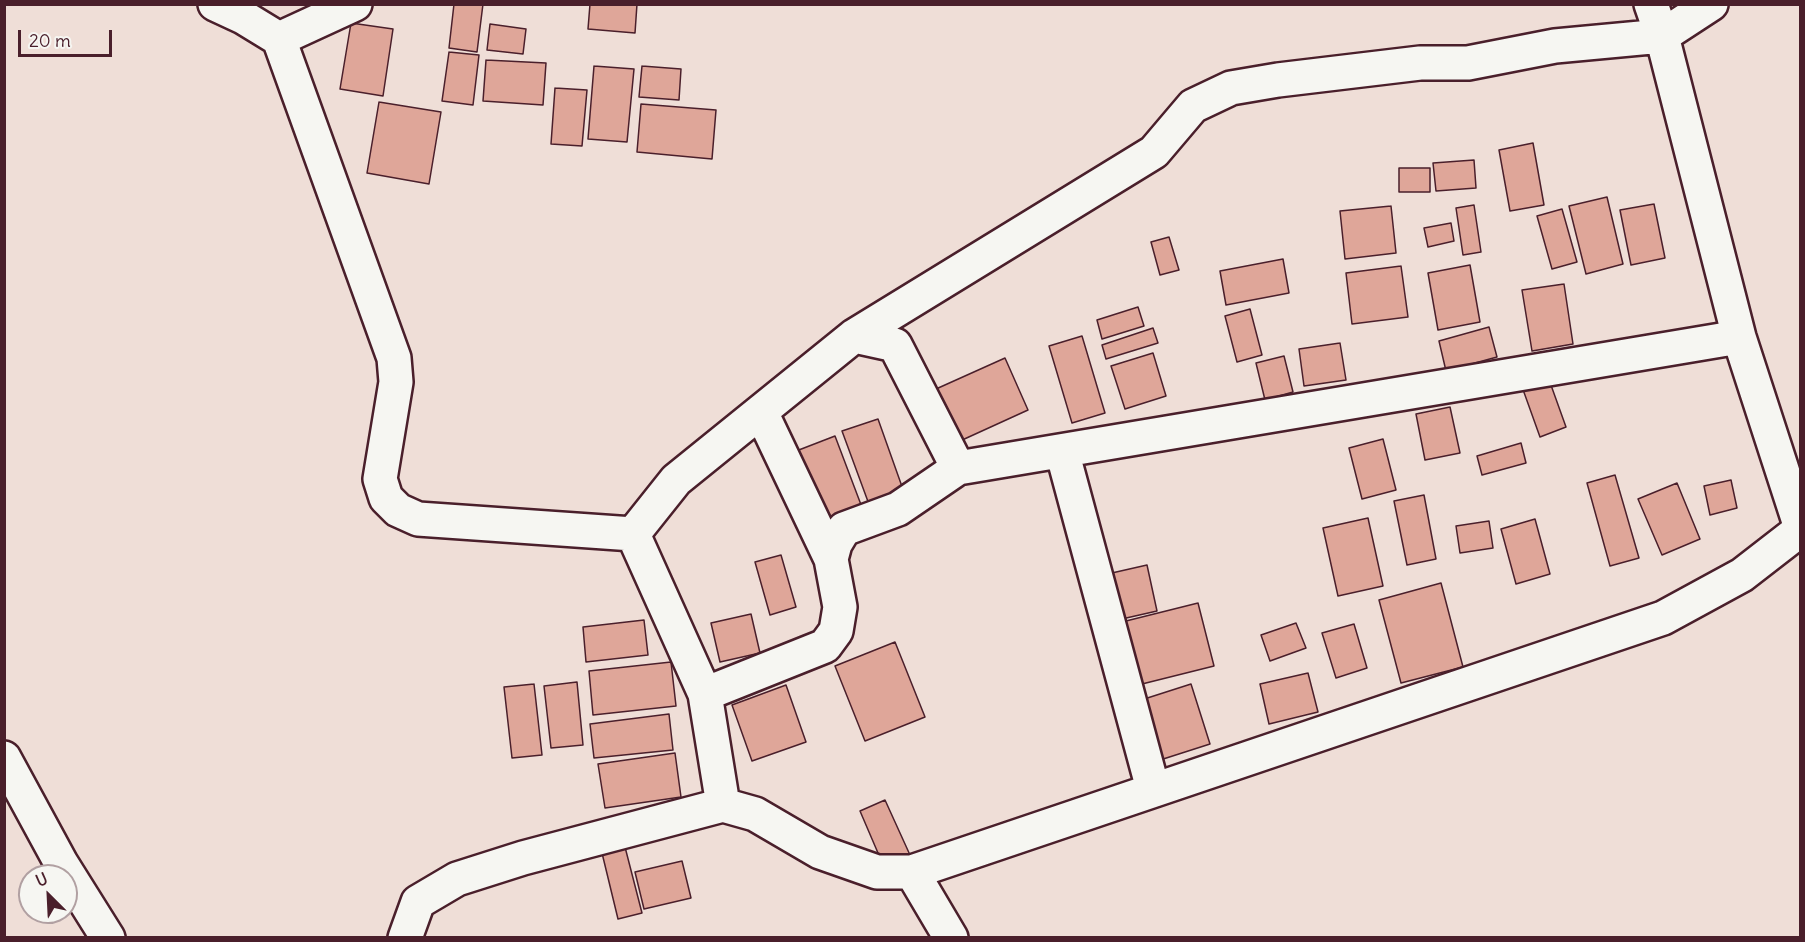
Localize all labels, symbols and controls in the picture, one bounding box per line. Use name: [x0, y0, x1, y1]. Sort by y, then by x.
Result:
scale bar: [21, 18, 116, 56]
text: 20 m: [29, 29, 71, 52]
north arrow: [18, 864, 78, 924]
text: U: [32, 868, 51, 891]

